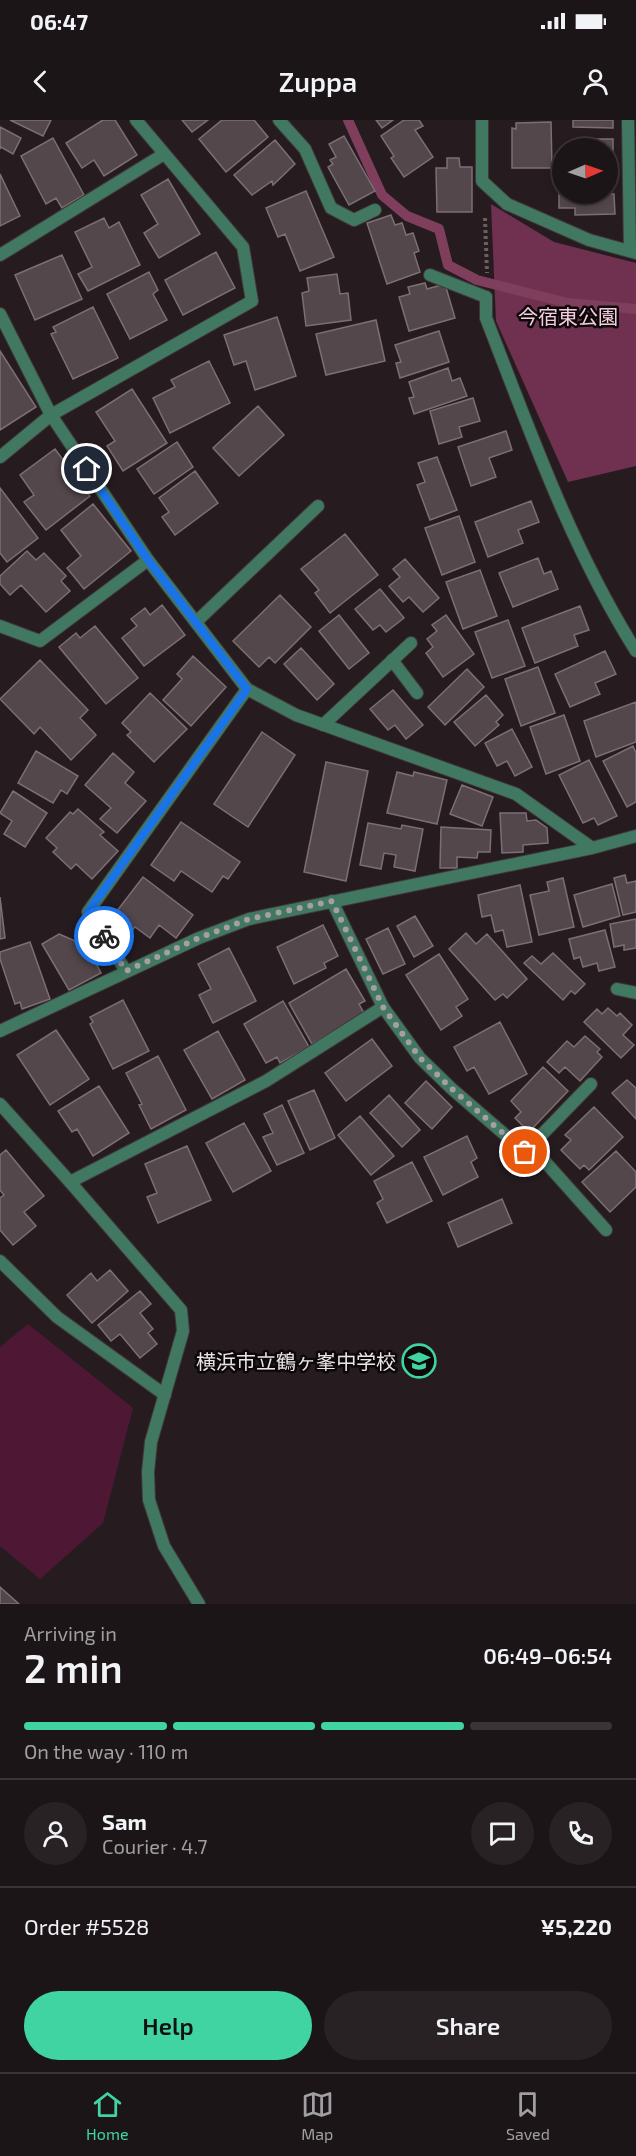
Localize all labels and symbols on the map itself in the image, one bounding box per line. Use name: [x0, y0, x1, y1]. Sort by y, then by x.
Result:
north arrow: [552, 138, 618, 204]
park label: 今宿東公園: [518, 304, 618, 328]
pin: [61, 443, 112, 494]
courier: [74, 906, 134, 966]
pin: [499, 1126, 550, 1177]
school or university icon: 横浜市立鶴ヶ峯中学校: [401, 1343, 437, 1379]
place label: 横浜市立鶴ヶ峯中学校: [196, 1349, 396, 1373]

